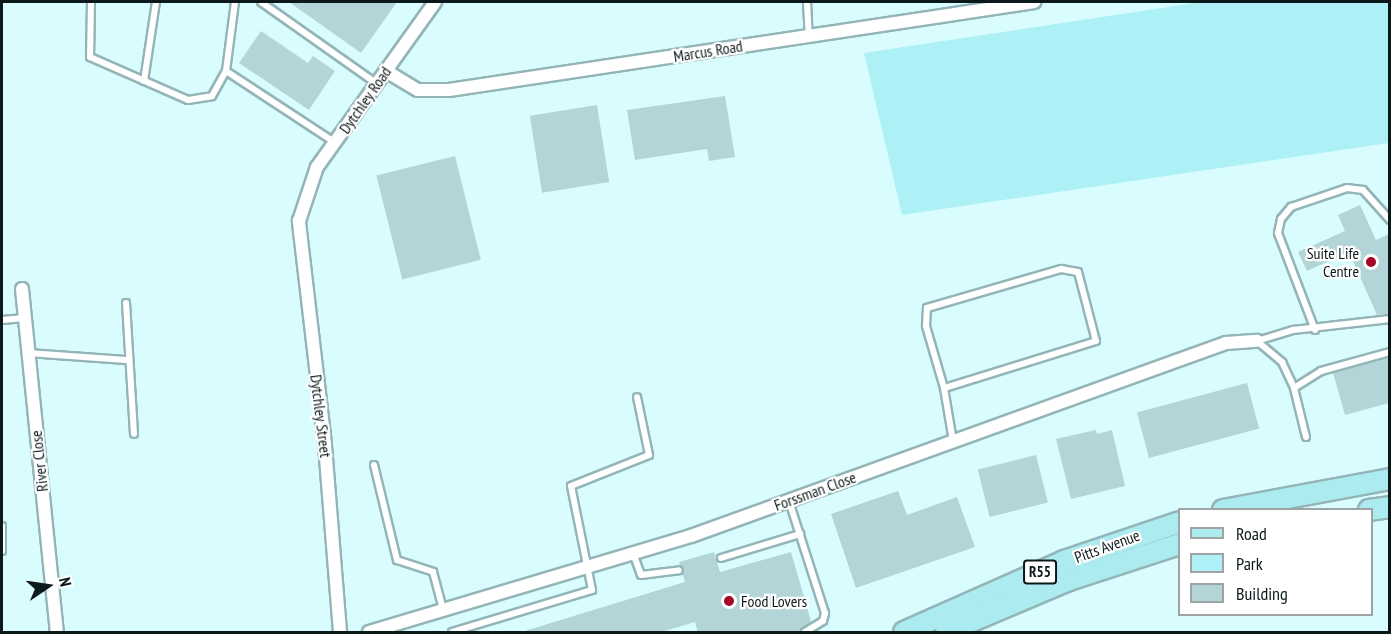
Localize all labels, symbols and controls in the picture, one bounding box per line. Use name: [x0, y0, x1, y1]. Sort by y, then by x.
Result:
street label: Marcus Road: [672, 36, 744, 66]
street label: Dytchley Road: [335, 63, 395, 137]
place label: Suite Life Centre: [1307, 243, 1359, 281]
marker: Suite Life Centre: [1364, 255, 1378, 269]
street label: Dytchley Street: [306, 373, 336, 459]
street label: River Close: [26, 429, 52, 493]
street label: Forssman Close: [771, 467, 859, 515]
legend: [1178, 508, 1373, 616]
text: Road: [1236, 522, 1267, 545]
street label: Pitts Avenue: [1071, 525, 1143, 567]
text: Park: [1236, 552, 1263, 575]
north arrow: [18, 556, 78, 616]
road number: R55: [1022, 560, 1058, 584]
text: N: [55, 575, 76, 588]
text: Building: [1236, 582, 1288, 605]
place label: Food Lovers: [741, 591, 807, 611]
marker: Food Lovers: [722, 594, 736, 608]

